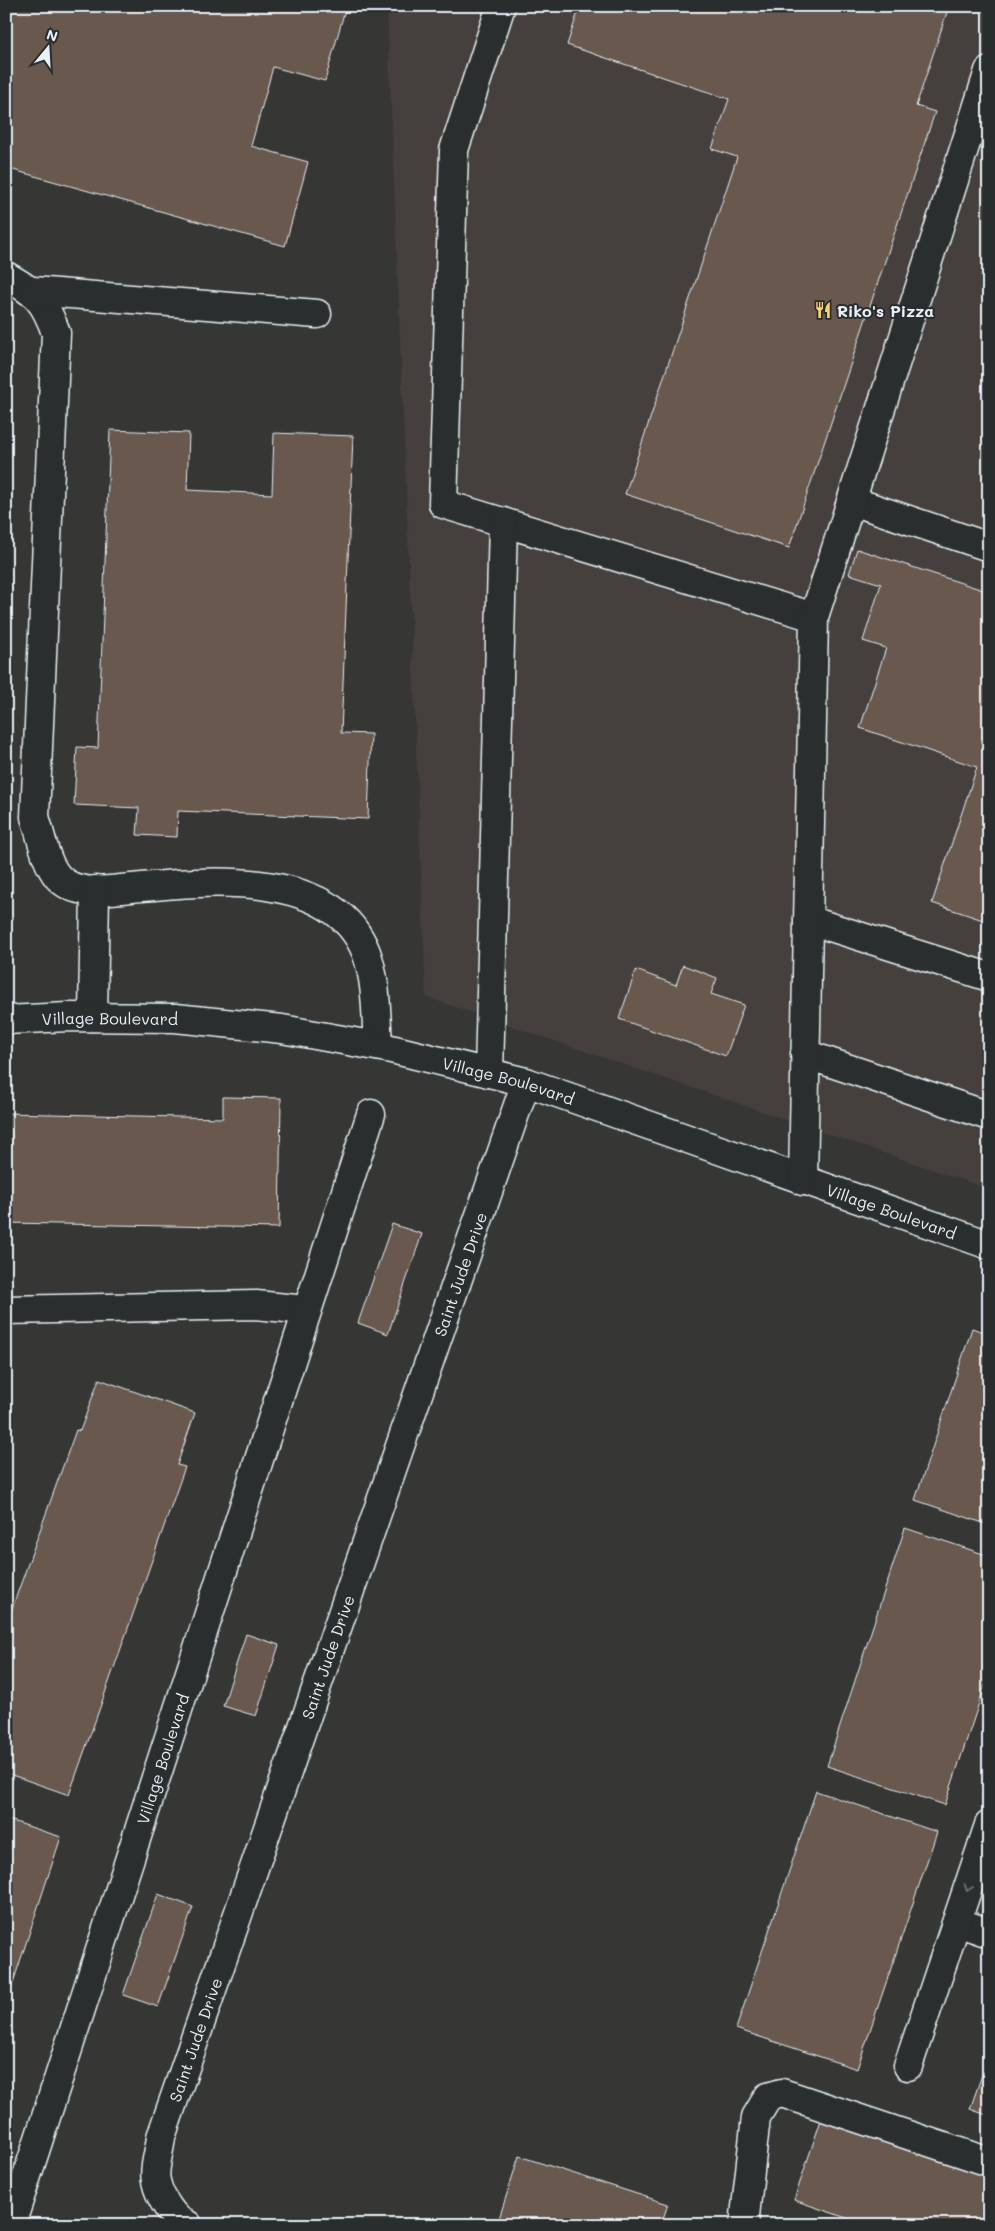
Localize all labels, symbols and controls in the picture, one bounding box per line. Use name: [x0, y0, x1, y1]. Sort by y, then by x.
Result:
north arrow: [22, 22, 72, 72]
text: N: [44, 24, 60, 46]
restaurant icon: Riko's Pizza: [813, 300, 833, 320]
place label: Riko's Pizza: [837, 300, 934, 321]
street label: Village Boulevard: [41, 1006, 178, 1029]
street label: Village Boulevard: [440, 1051, 577, 1109]
street label: Village Boulevard: [824, 1178, 959, 1243]
street label: Saint Jude Drive: [428, 1209, 491, 1339]
street label: Saint Jude Drive: [296, 1592, 358, 1722]
street label: Village Boulevard: [131, 1691, 193, 1827]
one-way arrow: [964, 1883, 974, 1892]
street label: Saint Jude Drive: [164, 1975, 226, 2104]

